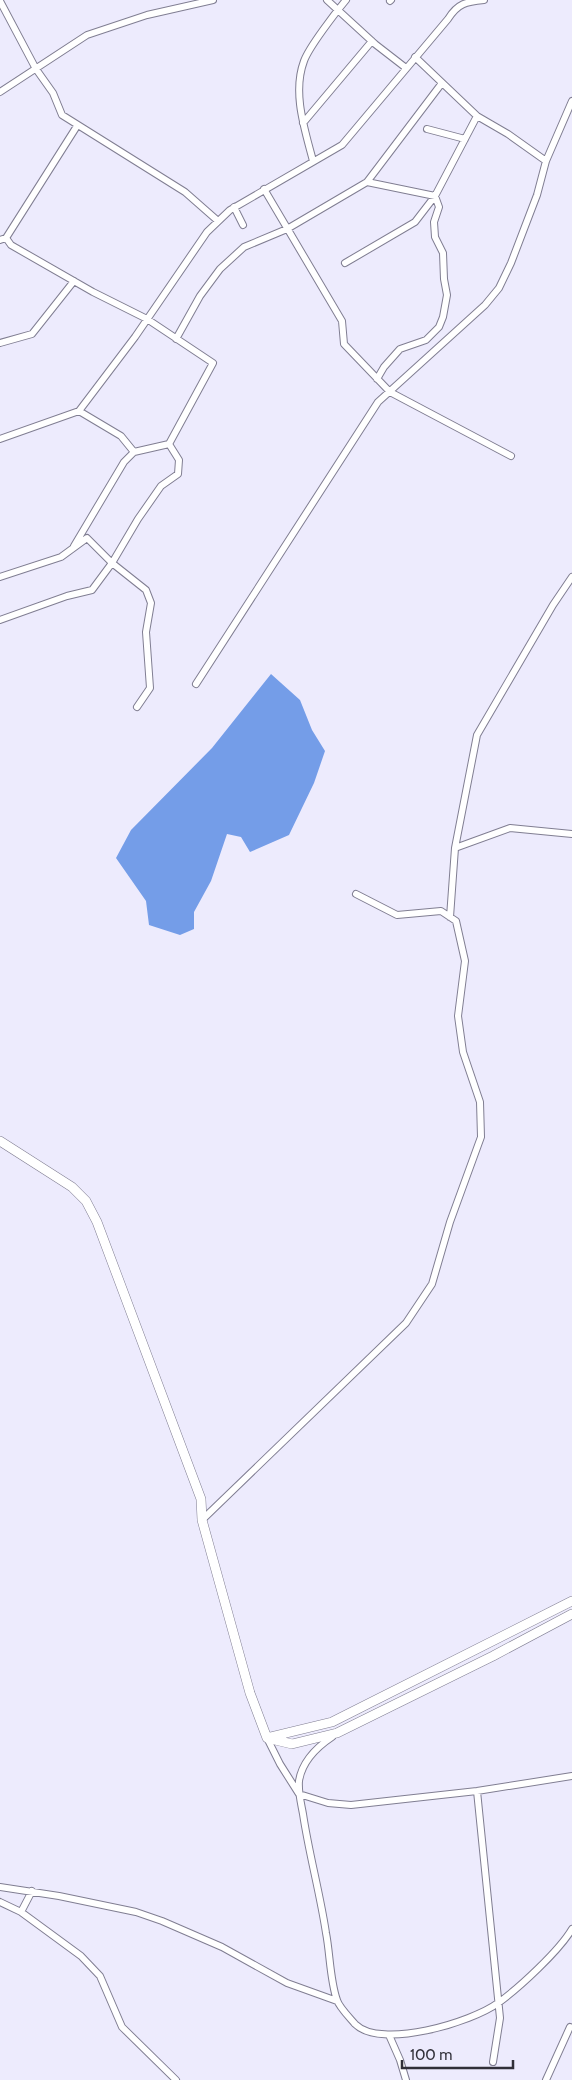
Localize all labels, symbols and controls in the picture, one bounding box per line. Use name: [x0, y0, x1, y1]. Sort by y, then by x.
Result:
scale bar: [402, 2038, 513, 2070]
text: 100 m: [410, 2046, 452, 2064]

